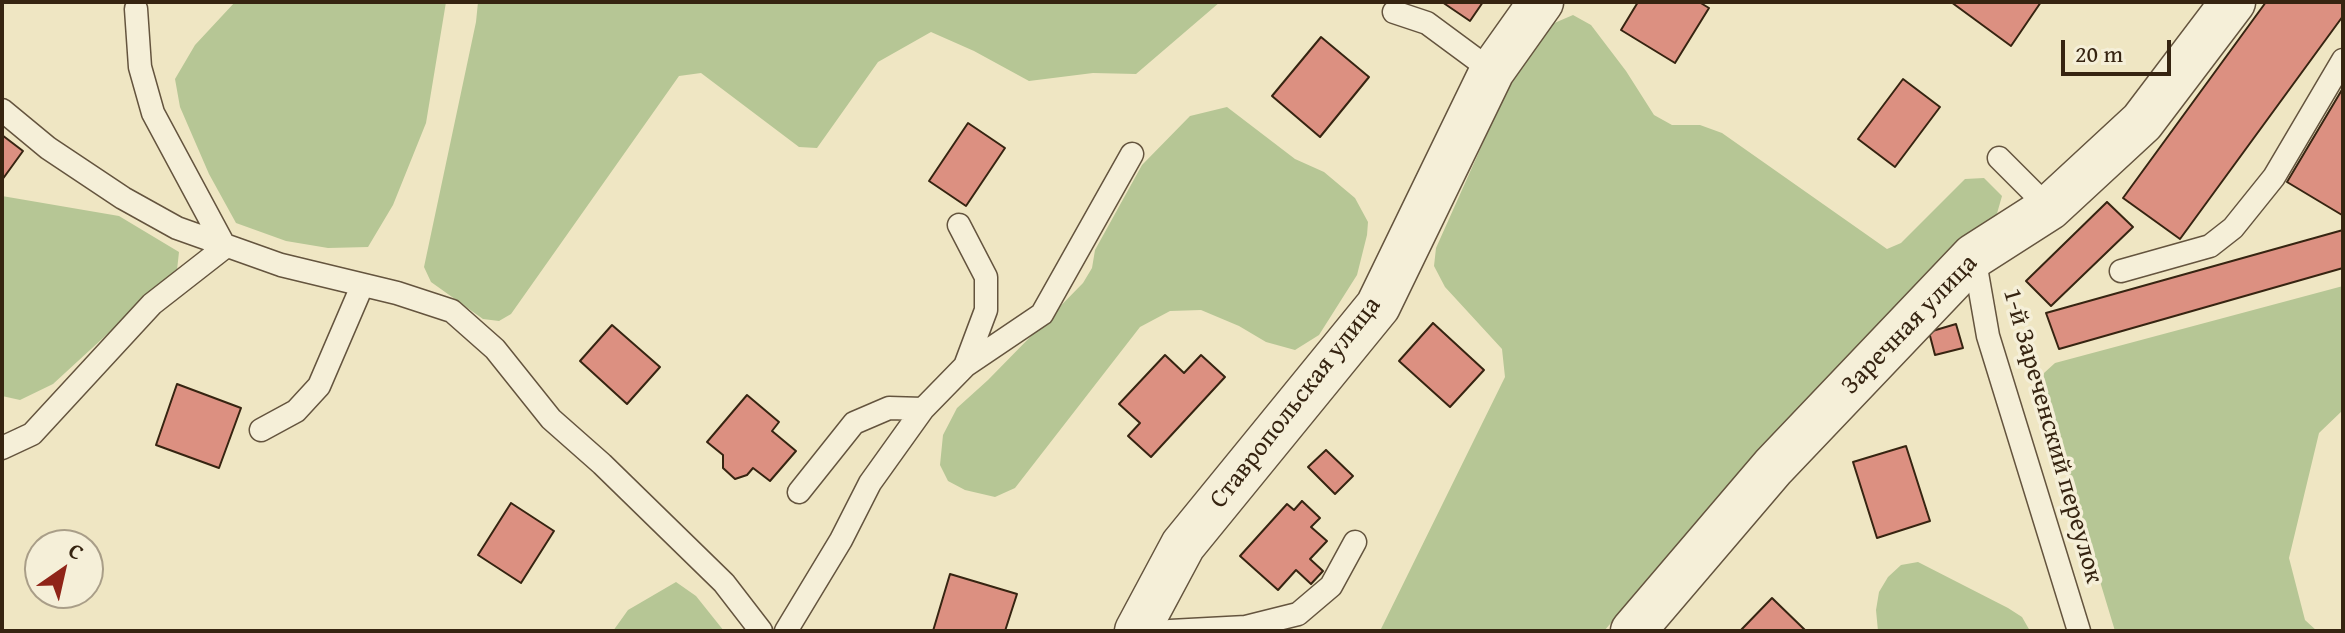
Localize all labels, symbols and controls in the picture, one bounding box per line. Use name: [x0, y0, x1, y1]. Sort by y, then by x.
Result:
scale bar: [2065, 24, 2175, 74]
text: 20 m: [2075, 36, 2123, 71]
street label: Заречная улица: [1835, 249, 1985, 401]
street label: 1-й Зареченский переулок: [1995, 285, 2109, 587]
street label: Ставропольская улица: [1204, 291, 1388, 515]
north arrow: [24, 529, 104, 609]
text: С: [62, 534, 90, 568]

